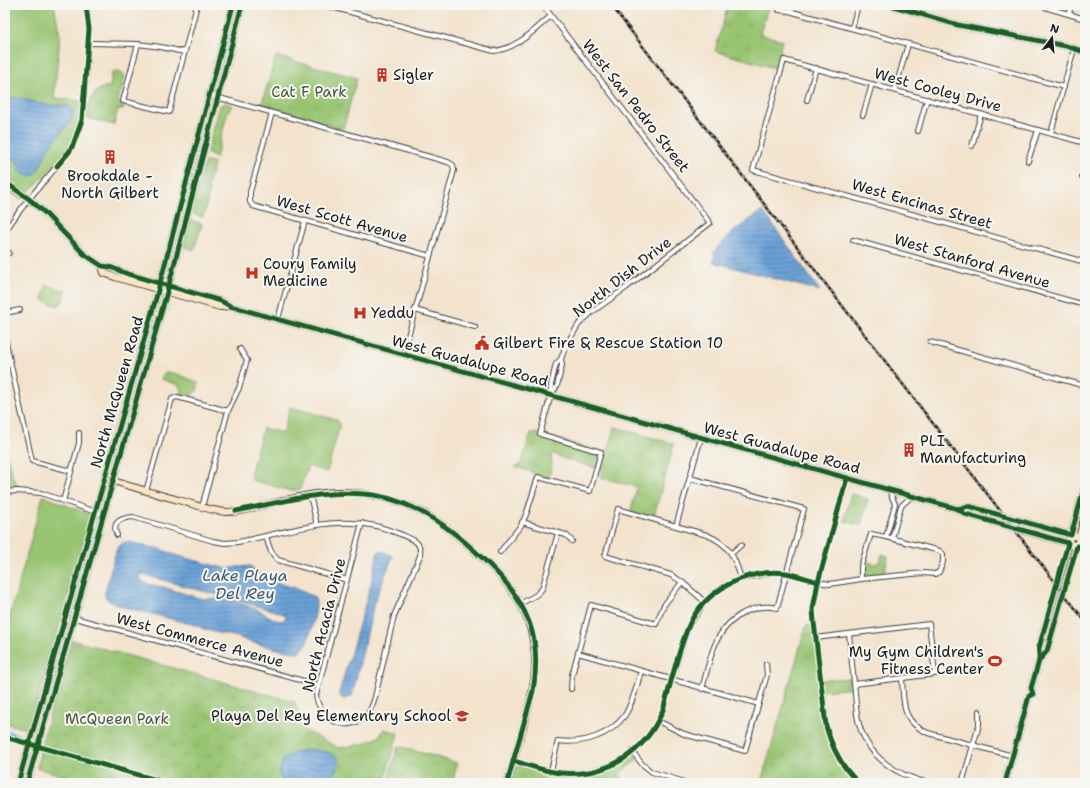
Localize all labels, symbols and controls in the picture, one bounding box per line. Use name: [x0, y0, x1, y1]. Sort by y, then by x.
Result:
north arrow: [1032, 18, 1072, 58]
text: N: [1048, 20, 1061, 37]
street label: West San Pedro Street: [578, 36, 694, 176]
street label: West Cooley Drive: [872, 63, 1004, 117]
place label: Sigler: [393, 65, 434, 85]
building icon: Sigler: [374, 67, 390, 83]
park label: Cat F Park: [271, 82, 347, 102]
building icon: Brookdale - North Gilbert: [102, 149, 118, 165]
place label: Brookdale - North Gilbert: [61, 166, 159, 203]
street label: West Encinas Street: [849, 174, 995, 234]
street label: West Scott Avenue: [274, 191, 410, 247]
street label: West Stanford Avenue: [892, 229, 1052, 293]
street label: North Dish Drive: [569, 232, 675, 322]
place label: Coury Family Medicine: [263, 254, 357, 291]
hospital icon: Coury Family Medicine: [244, 265, 260, 281]
place label: Yeddu: [371, 303, 414, 323]
hospital icon: Yeddu: [352, 305, 368, 321]
street label: North McQueen Road: [86, 313, 148, 470]
street label: West Guadalupe Road: [389, 330, 551, 392]
place label: Gilbert Fire & Rescue Station 10: [493, 333, 723, 353]
public building icon: Gilbert Fire & Rescue Station 10: [474, 335, 490, 351]
street label: West Guadalupe Road: [701, 417, 863, 479]
place label: PLI Manufacturing: [920, 431, 1026, 468]
building icon: PLI Manufacturing: [901, 442, 917, 458]
street label: North Acacia Drive: [298, 556, 350, 694]
water label: Lake Playa Del Rey: [202, 565, 288, 604]
street label: West Commerce Avenue: [114, 608, 286, 672]
place label: My Gym Children's Fitness Center: [849, 642, 984, 679]
sports icon: My Gym Children's Fitness Center: [987, 653, 1003, 669]
place label: Playa Del Rey Elementary School: [211, 706, 451, 726]
school or university icon: Playa Del Rey Elementary School: [454, 708, 470, 724]
park label: McQueen Park: [65, 709, 169, 729]

